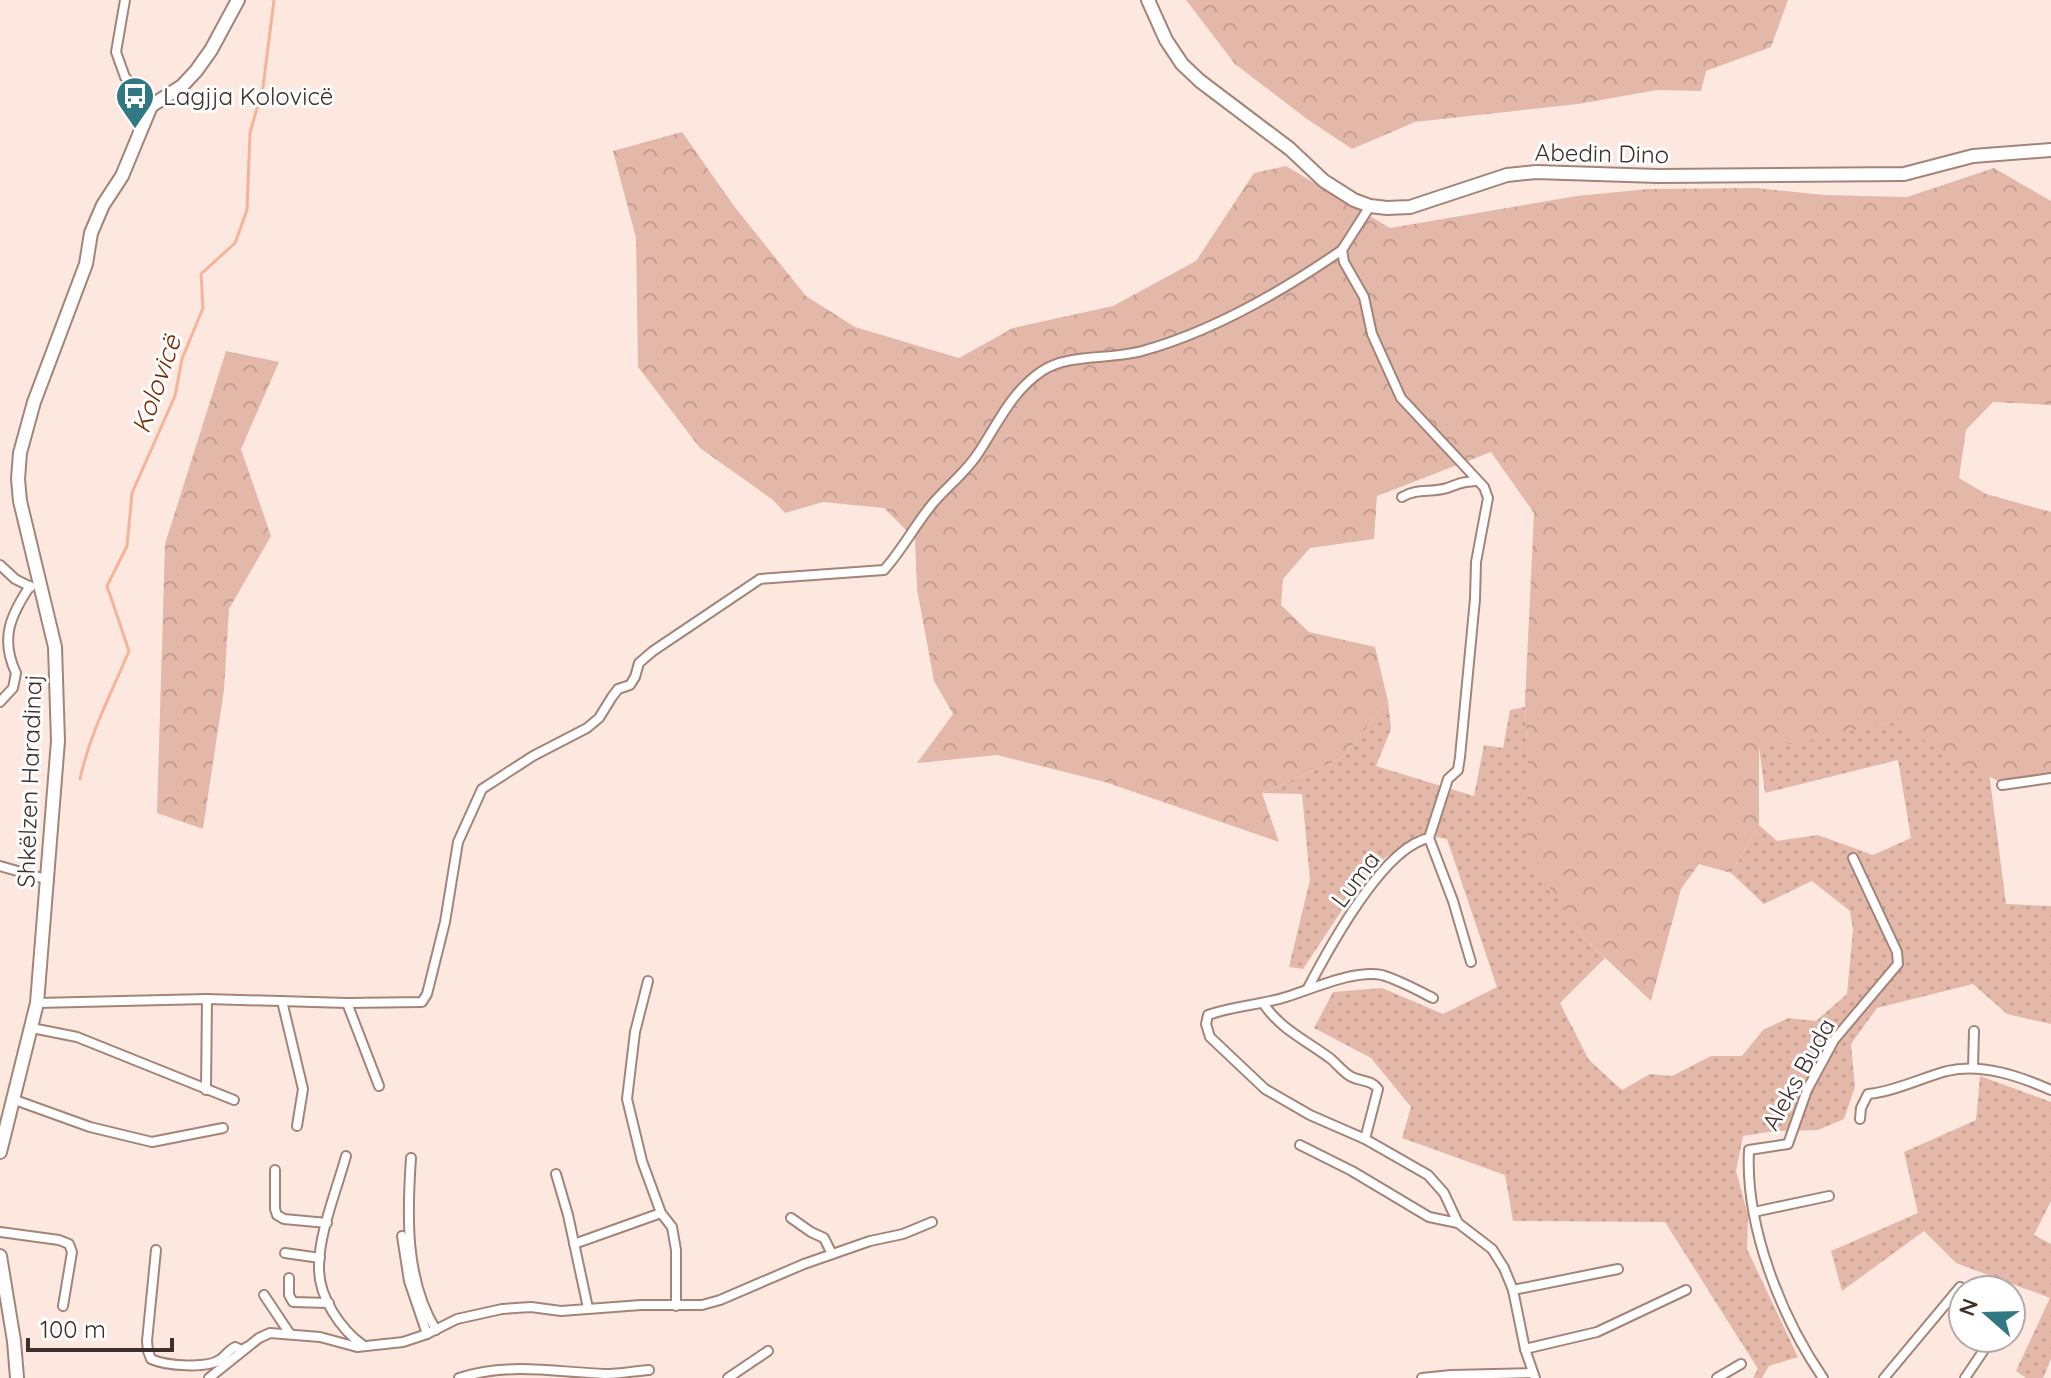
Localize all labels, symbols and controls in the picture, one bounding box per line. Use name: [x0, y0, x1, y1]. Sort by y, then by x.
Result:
bus stop icon: Lagjja Kolovicë: [114, 75, 156, 130]
place label: Lagjja Kolovicë: [163, 81, 333, 111]
street label: Abedin Dino: [1534, 137, 1670, 169]
water label: Kolovicë: [124, 329, 189, 437]
street label: Shkëlzen Haradinaj: [10, 674, 48, 888]
street label: Luma: [1324, 845, 1386, 913]
street label: Aleks Buda: [1755, 1013, 1841, 1135]
north arrow: [1947, 1274, 2027, 1354]
text: N: [1952, 1295, 1984, 1320]
scale bar: [28, 1302, 172, 1352]
text: 100 m: [40, 1314, 106, 1344]

